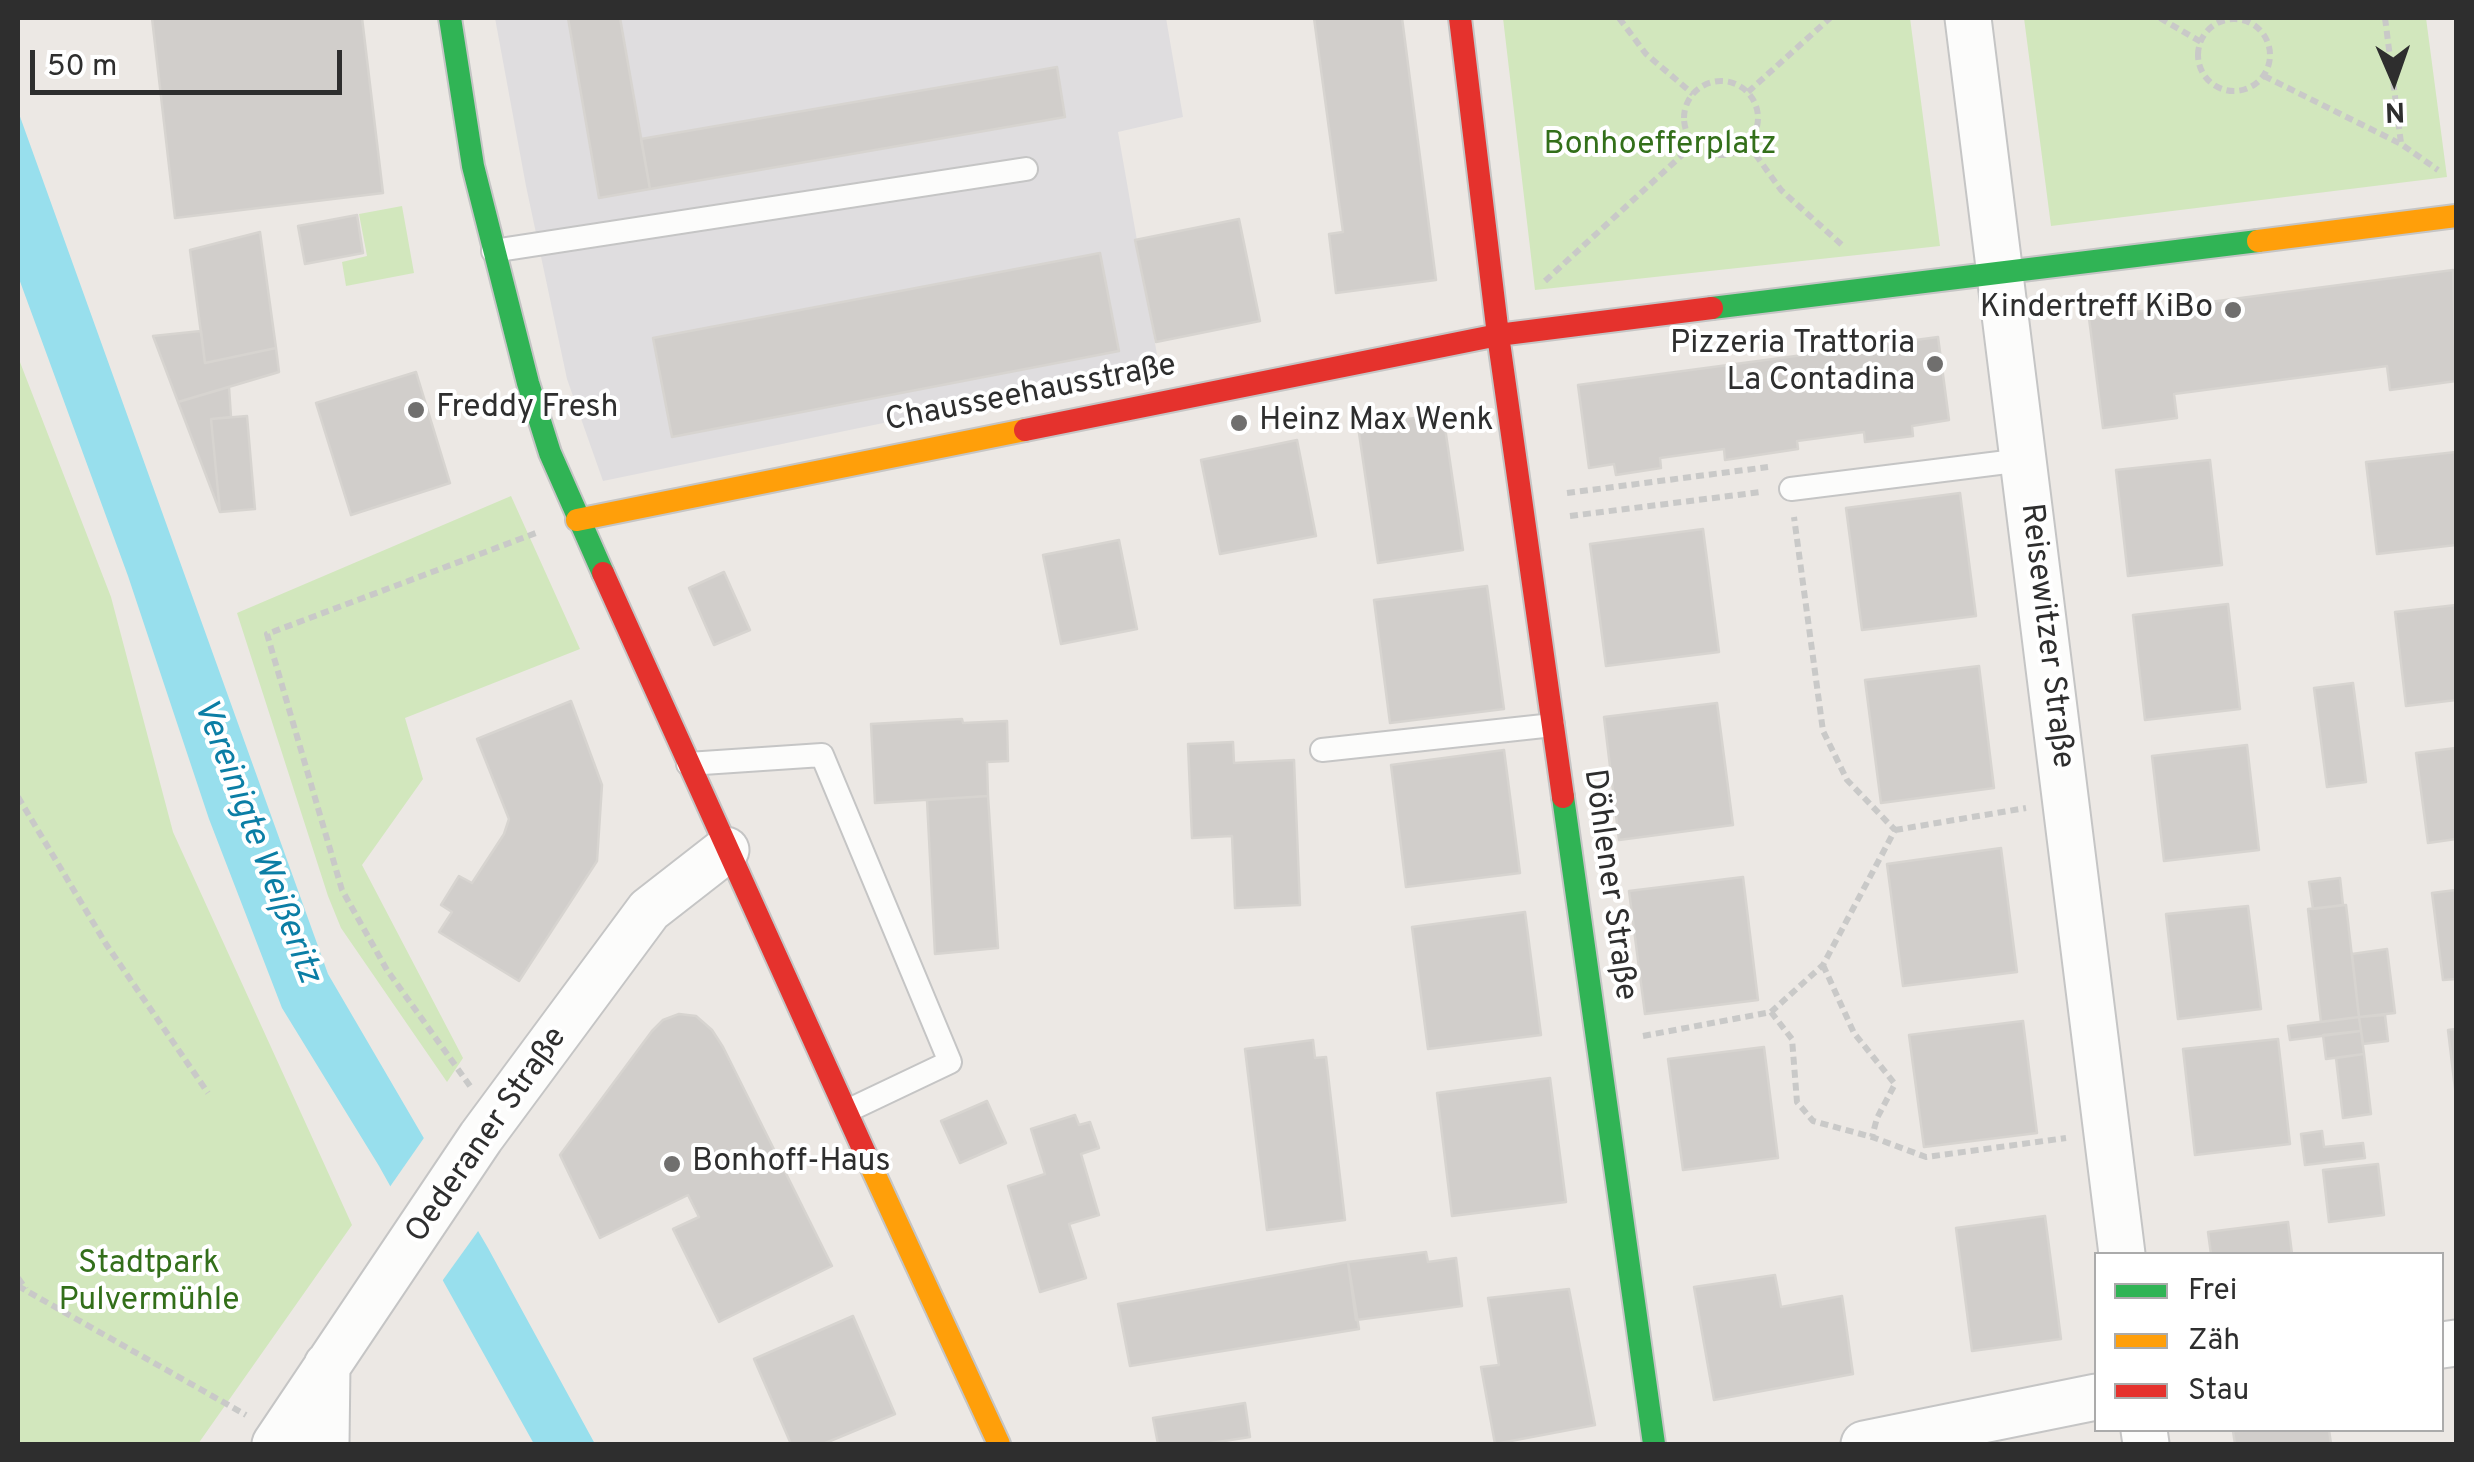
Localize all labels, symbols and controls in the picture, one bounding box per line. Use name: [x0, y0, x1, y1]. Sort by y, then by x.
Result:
scale bar: [35, 30, 348, 92]
north arrow: [2344, 30, 2444, 130]
text: 50 m: [47, 49, 117, 86]
text: N: [2384, 92, 2406, 128]
park label: Bonhoefferplatz: [1543, 128, 1777, 166]
place label: Kindertreff KiBo: [1980, 291, 2213, 329]
marker: Kindertreff KiBo: [2222, 299, 2244, 321]
place label: Pizzeria Trattoria La Contadina: [1670, 327, 1915, 402]
street label: Chausseehausstraße: [882, 348, 1180, 442]
marker: Pizzeria Trattoria La Contadina: [1924, 353, 1946, 375]
place label: Freddy Fresh: [436, 391, 619, 429]
marker: Freddy Fresh: [405, 399, 427, 421]
place label: Heinz Max Wenk: [1259, 404, 1493, 442]
marker: Heinz Max Wenk: [1228, 412, 1250, 434]
street label: Reisewitzer Straße: [2010, 501, 2080, 771]
water label: Vereinigte Weißeritz: [181, 694, 329, 990]
street label: Döhlener Straße: [1573, 767, 1643, 1003]
street label: Oederaner Straße: [399, 1021, 577, 1251]
place label: Bonhoff-Haus: [692, 1145, 891, 1183]
marker: Bonhoff-Haus: [661, 1153, 683, 1175]
park label: Stadtpark Pulvermühle: [59, 1247, 239, 1322]
legend: [2094, 1252, 2444, 1432]
text: Frei: [2188, 1273, 2237, 1310]
text: Zäh: [2188, 1323, 2240, 1360]
text: Stau: [2188, 1373, 2249, 1410]

